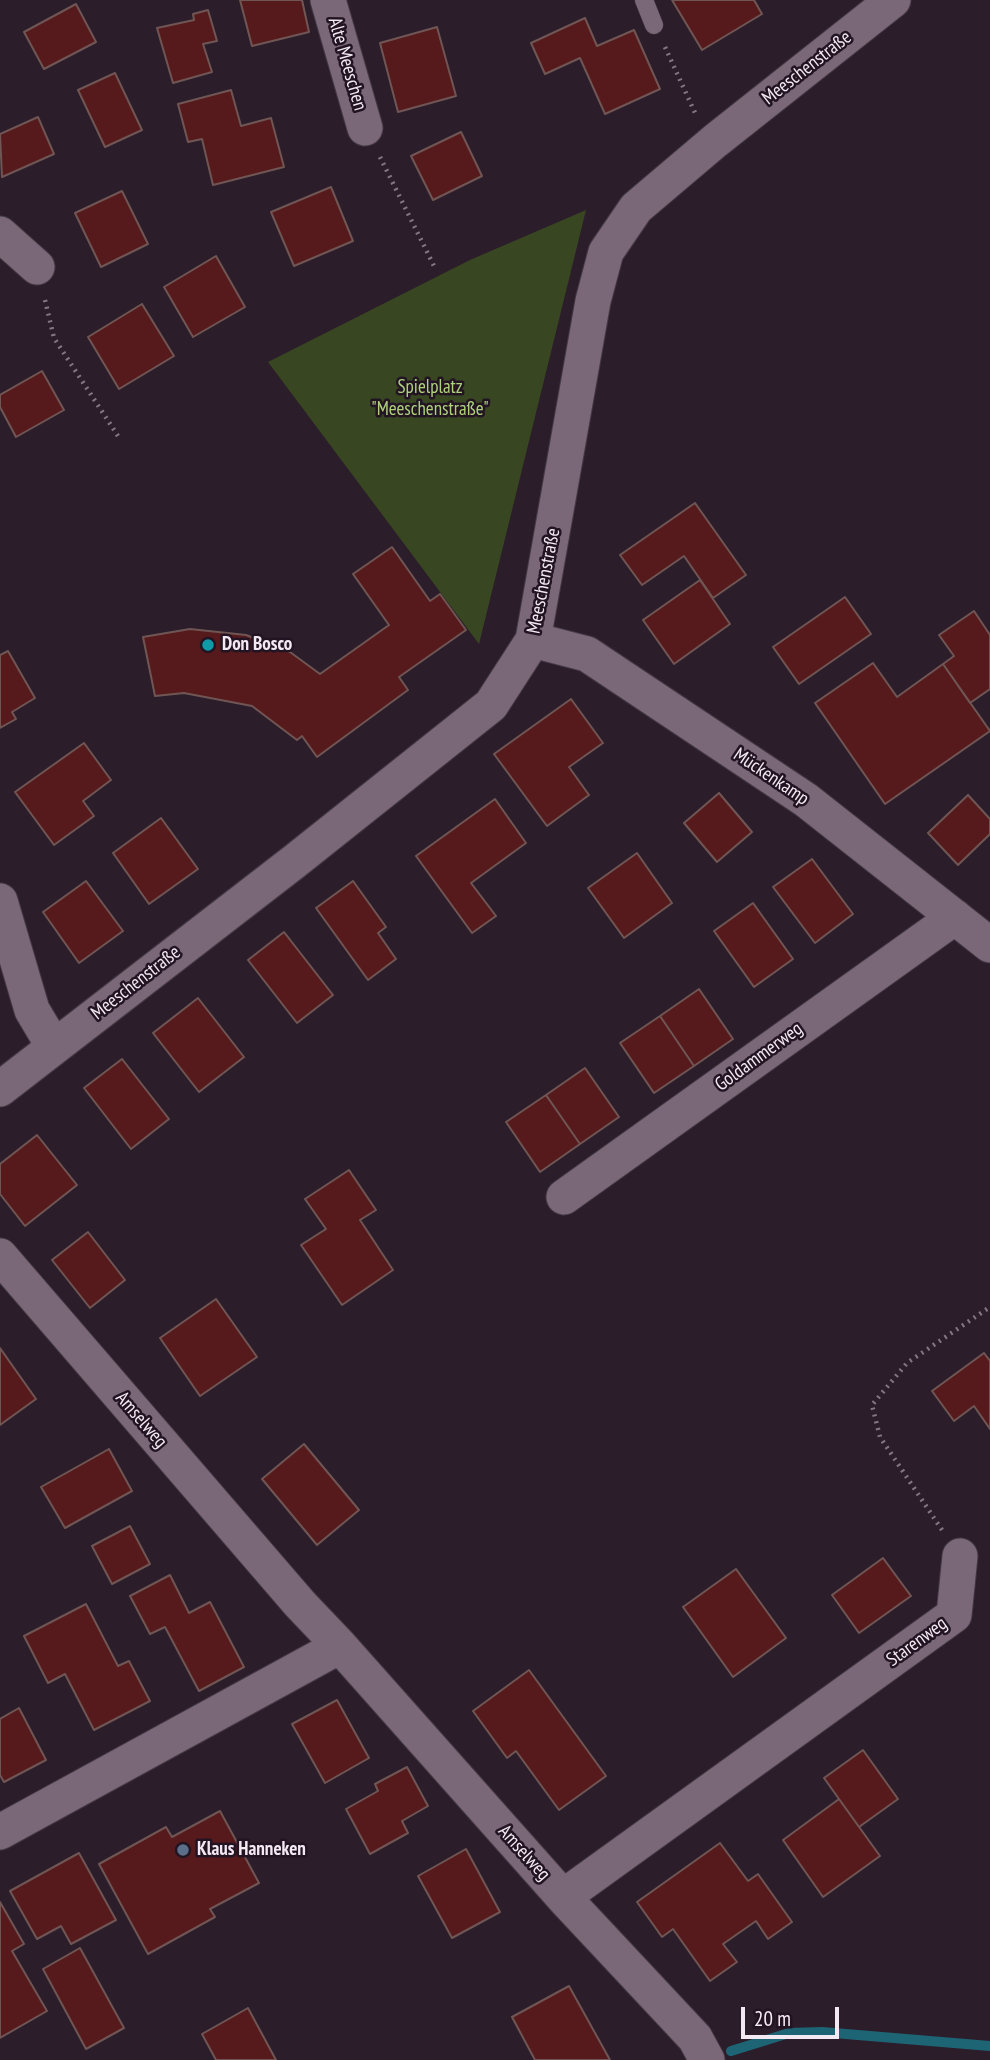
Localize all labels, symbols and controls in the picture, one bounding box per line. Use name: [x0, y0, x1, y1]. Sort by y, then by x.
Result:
street label: Alte Meeschen: [323, 15, 371, 113]
street label: Meeschenstraße: [758, 26, 856, 110]
park label: Spielplatz "Meeschenstraße": [371, 377, 489, 421]
street label: Meeschenstraße: [523, 526, 565, 636]
place label: Don Bosco: [222, 634, 292, 656]
marker: Don Bosco: [200, 637, 216, 653]
street label: Mückenkamp: [729, 743, 813, 811]
street label: Meeschenstraße: [87, 941, 185, 1025]
street label: Goldammerweg: [711, 1018, 807, 1096]
street label: Amselweg: [110, 1387, 172, 1453]
street label: Starenweg: [882, 1612, 952, 1672]
street label: Amselweg: [493, 1820, 555, 1886]
place label: Klaus Hanneken: [197, 1839, 306, 1861]
marker: Klaus Hanneken: [175, 1842, 191, 1858]
scale bar: [745, 1994, 843, 2038]
text: 20 m: [754, 2005, 791, 2032]

